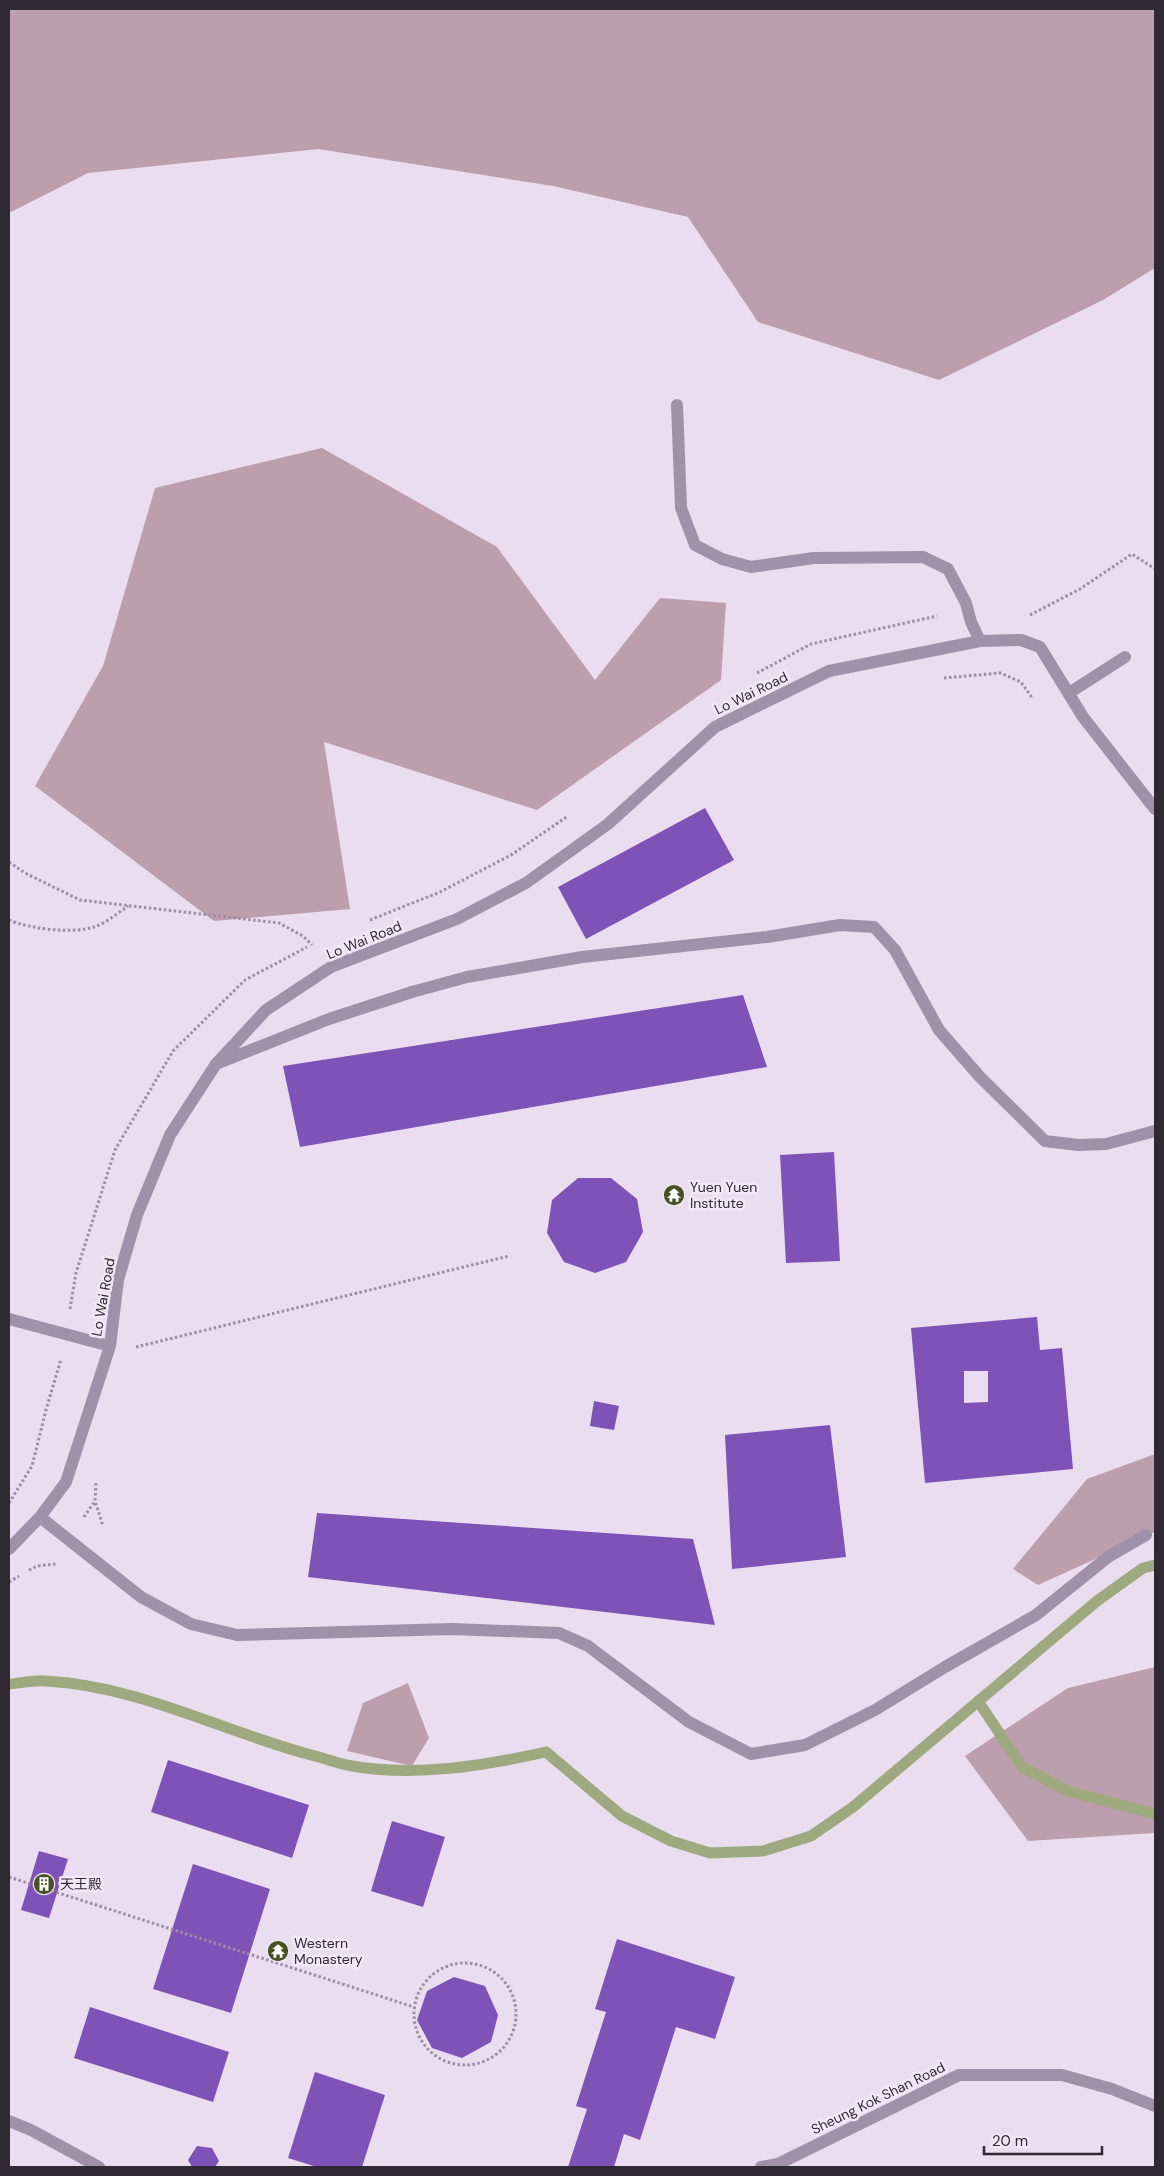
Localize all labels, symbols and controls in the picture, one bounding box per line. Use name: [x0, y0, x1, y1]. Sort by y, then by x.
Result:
street label: Lo Wai Road: [711, 668, 791, 718]
street label: Lo Wai Road: [324, 917, 404, 963]
place label: Yuen Yuen Institute: [690, 1178, 757, 1212]
temple icon: Yuen Yuen Institute: [662, 1183, 686, 1207]
street label: Lo Wai Road: [87, 1256, 119, 1338]
building icon: 天王殿: [32, 1872, 56, 1896]
place label: 天王殿: [60, 1875, 102, 1893]
place label: Western Monastery: [294, 1934, 363, 1968]
temple icon: Western Monastery: [266, 1939, 290, 1963]
street label: Sheung Kok Shan Road: [808, 2058, 948, 2138]
scale bar: [984, 2124, 1102, 2156]
text: 20 m: [992, 2131, 1028, 2151]

